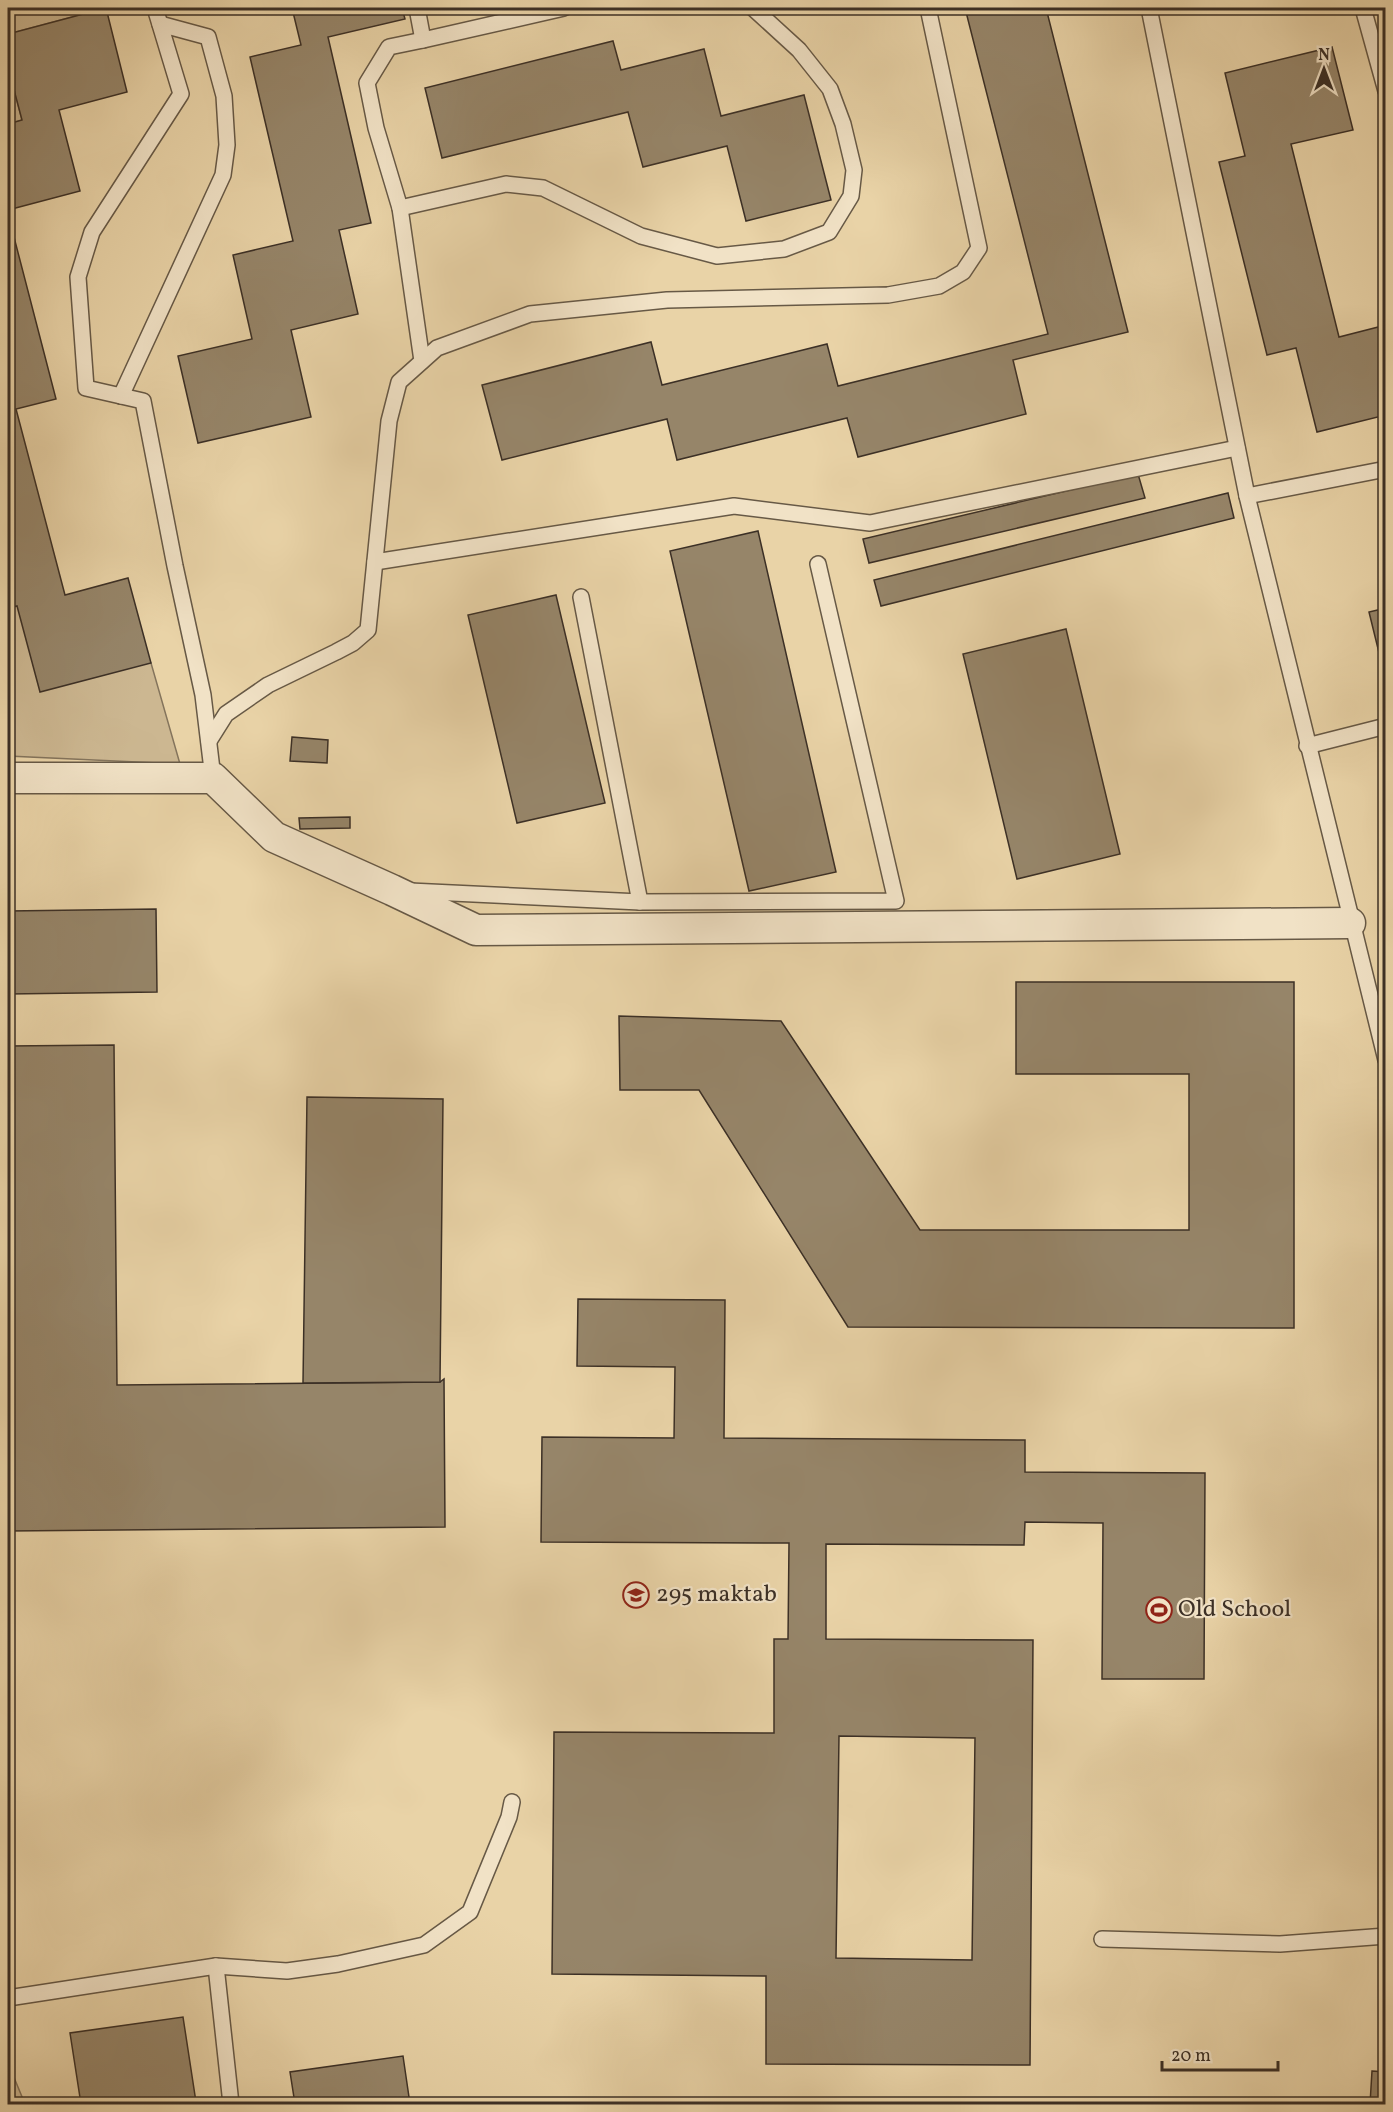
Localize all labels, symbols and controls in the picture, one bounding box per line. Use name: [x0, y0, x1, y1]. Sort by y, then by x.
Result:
north arrow: [1294, 39, 1354, 99]
text: N: [1318, 45, 1330, 67]
place label: 295 maktab: [656, 1578, 777, 1612]
school or university icon: 295 maktab: [621, 1580, 651, 1610]
place label: Old School: [1178, 1593, 1291, 1627]
sports icon: Old School: [1144, 1595, 1174, 1625]
scale bar: [1162, 2034, 1278, 2072]
text: 20 m: [1171, 2044, 1211, 2069]

